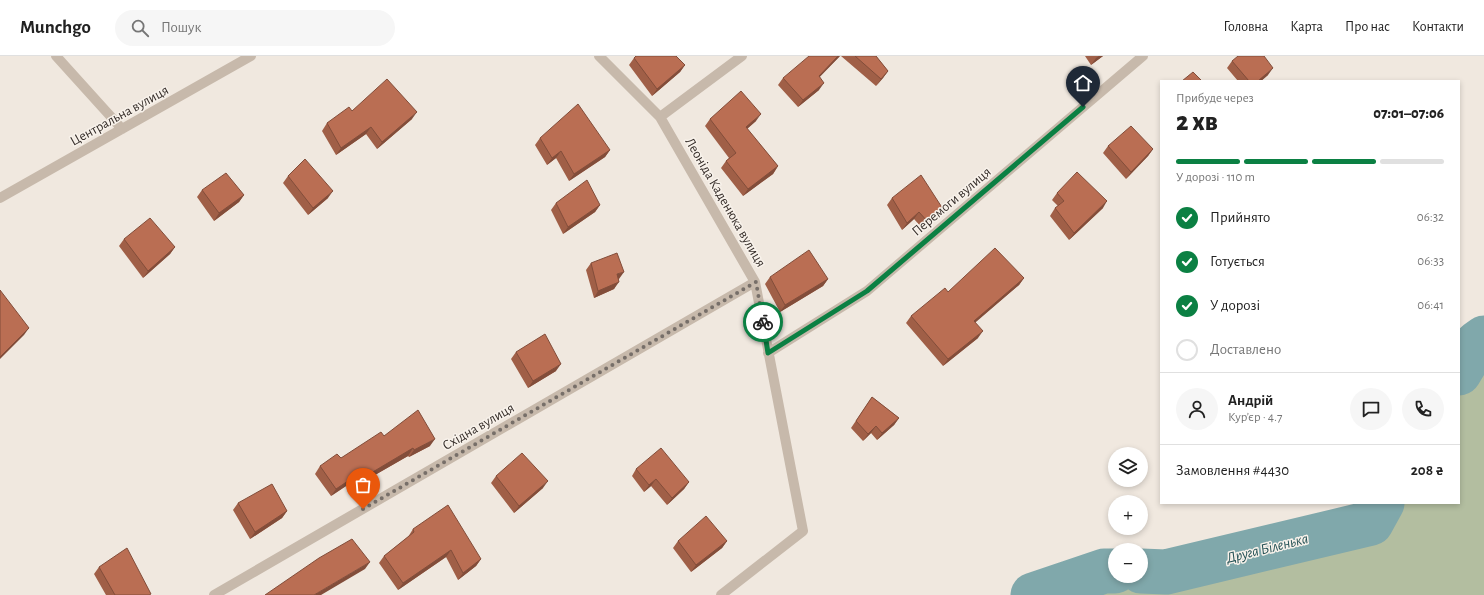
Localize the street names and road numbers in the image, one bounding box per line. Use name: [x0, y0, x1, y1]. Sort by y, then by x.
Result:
street label: Центральна вулиця: [68, 83, 171, 149]
street label: Леоніда Каденюка вулиця: [682, 135, 768, 270]
street label: Перемоги вулиця: [909, 165, 994, 239]
street label: Східна вулиця: [440, 401, 517, 453]

